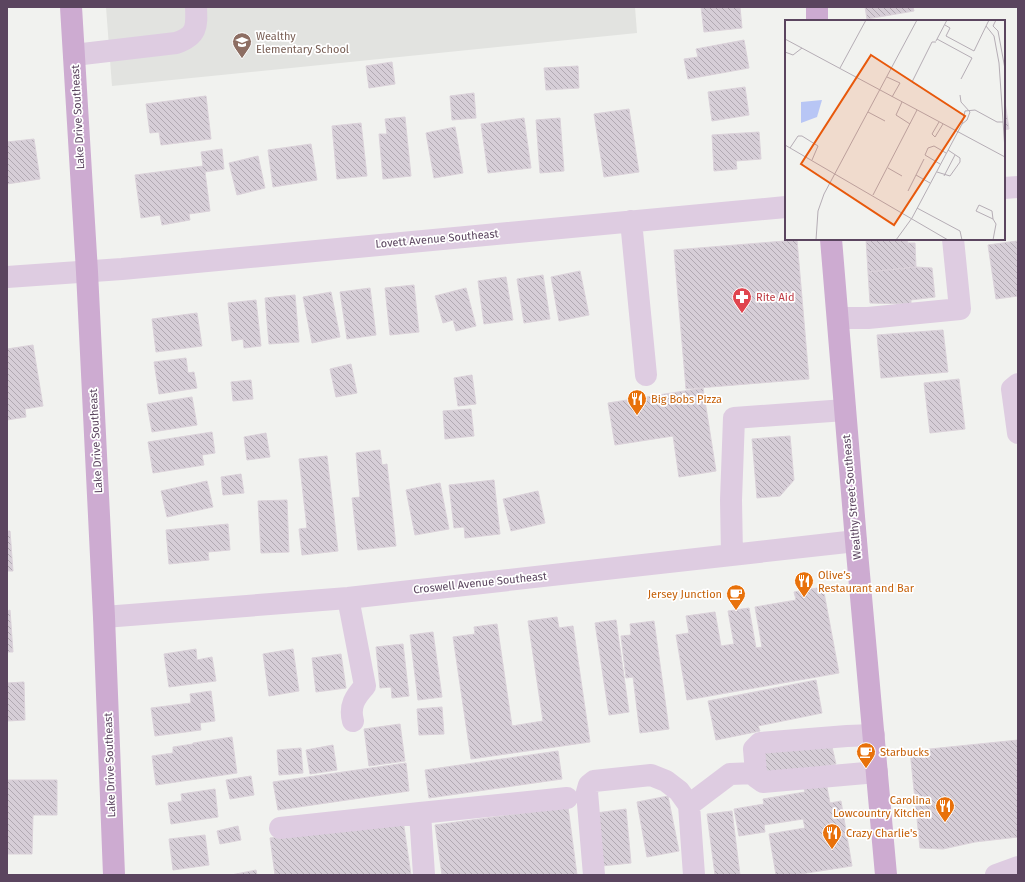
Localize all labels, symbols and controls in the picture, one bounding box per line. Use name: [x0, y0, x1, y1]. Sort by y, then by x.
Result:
inset map: [785, 20, 1005, 240]
place label: Wealthy Elementary School: [256, 30, 349, 56]
school or university icon: Wealthy Elementary School: [231, 31, 253, 59]
street label: Lake Drive Southeast: [69, 64, 87, 170]
street label: Lovett Avenue Southeast: [375, 227, 499, 251]
pharmacy icon: Rite Aid: [731, 286, 753, 314]
place label: Rite Aid: [756, 291, 794, 304]
street label: Lake Drive Southeast: [87, 388, 105, 494]
restaurant icon: Big Bobs Pizza: [626, 388, 648, 416]
place label: Big Bobs Pizza: [651, 393, 722, 406]
street label: Wealthy Street Southeast: [840, 434, 864, 560]
place label: Olive’s Restaurant and Bar: [818, 569, 915, 595]
street label: Croswell Avenue Southeast: [413, 570, 547, 596]
restaurant icon: Olive’s Restaurant and Bar: [793, 570, 815, 598]
cafe icon: Jersey Junction: [725, 583, 747, 611]
place label: Jersey Junction: [648, 588, 722, 601]
street label: Lake Drive Southeast: [102, 712, 118, 817]
cafe icon: Starbucks: [855, 741, 877, 769]
place label: Starbucks: [880, 746, 929, 759]
place label: Carolina Lowcountry Kitchen: [833, 794, 931, 820]
restaurant icon: Carolina Lowcountry Kitchen: [934, 795, 956, 823]
restaurant icon: Crazy Charlie's: [821, 822, 843, 850]
place label: Crazy Charlie's: [846, 827, 917, 840]

